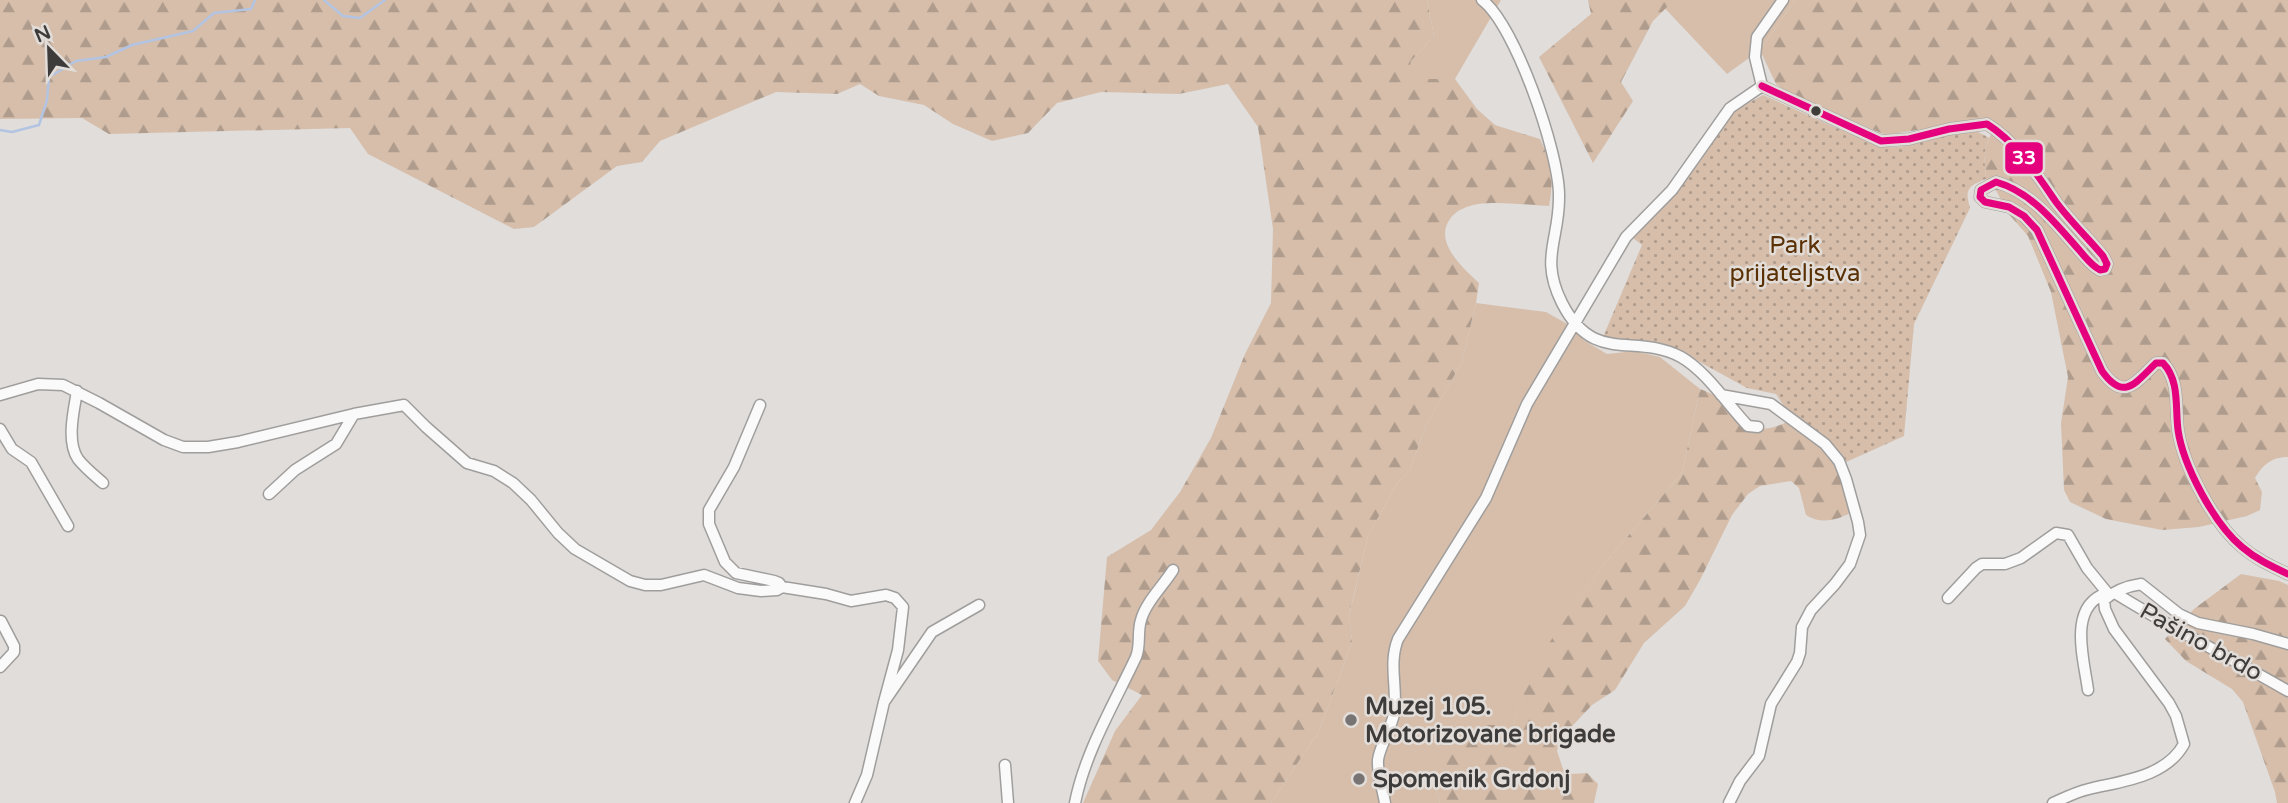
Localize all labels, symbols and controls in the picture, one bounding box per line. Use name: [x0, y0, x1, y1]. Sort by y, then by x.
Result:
north arrow: [14, 14, 84, 84]
text: N: [31, 21, 54, 47]
unlabelled marker: [1809, 104, 1823, 118]
line badge: 33: [2004, 141, 2044, 175]
text: 33: [2012, 147, 2036, 169]
park label: Park prijateljstva: [1730, 231, 1860, 288]
street label: Pašino brdo: [2135, 596, 2267, 688]
place label: Muzej 105. Motorizovane brigade: [1365, 692, 1616, 749]
marker: Muzej 105. Motorizovane brigade: [1343, 712, 1359, 728]
place label: Spomenik Grdonj: [1373, 765, 1570, 794]
marker: Spomenik Grdonj: [1351, 771, 1367, 787]

